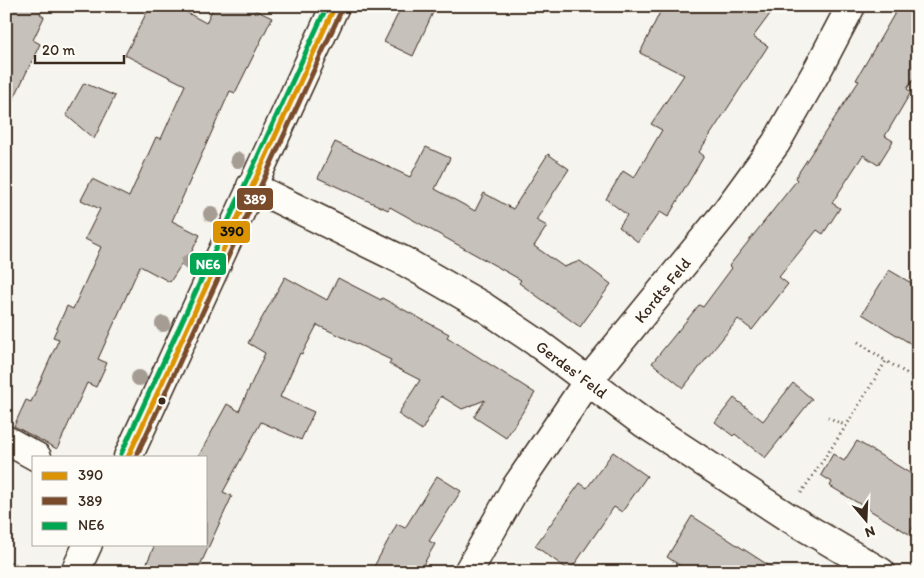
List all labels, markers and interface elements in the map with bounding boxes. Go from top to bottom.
scale bar [35,32,124,64]
text: 20 m [42,41,76,59]
line badge: 389 [236,187,274,211]
text: 389 [244,191,266,208]
line badge: 390 [212,220,251,244]
text: 390 [220,223,244,240]
line badge: NE6 [189,252,227,276]
street label: Kordts Feld [630,254,695,327]
text: NE6 [196,256,221,273]
street label: Gerdes' Feld [532,337,611,403]
unlabelled marker [157,396,167,406]
legend [32,456,208,546]
text: 390 [78,466,103,484]
text: 389 [78,492,102,510]
north arrow [842,496,892,546]
text: NE6 [78,516,104,534]
text: N [863,522,877,541]

